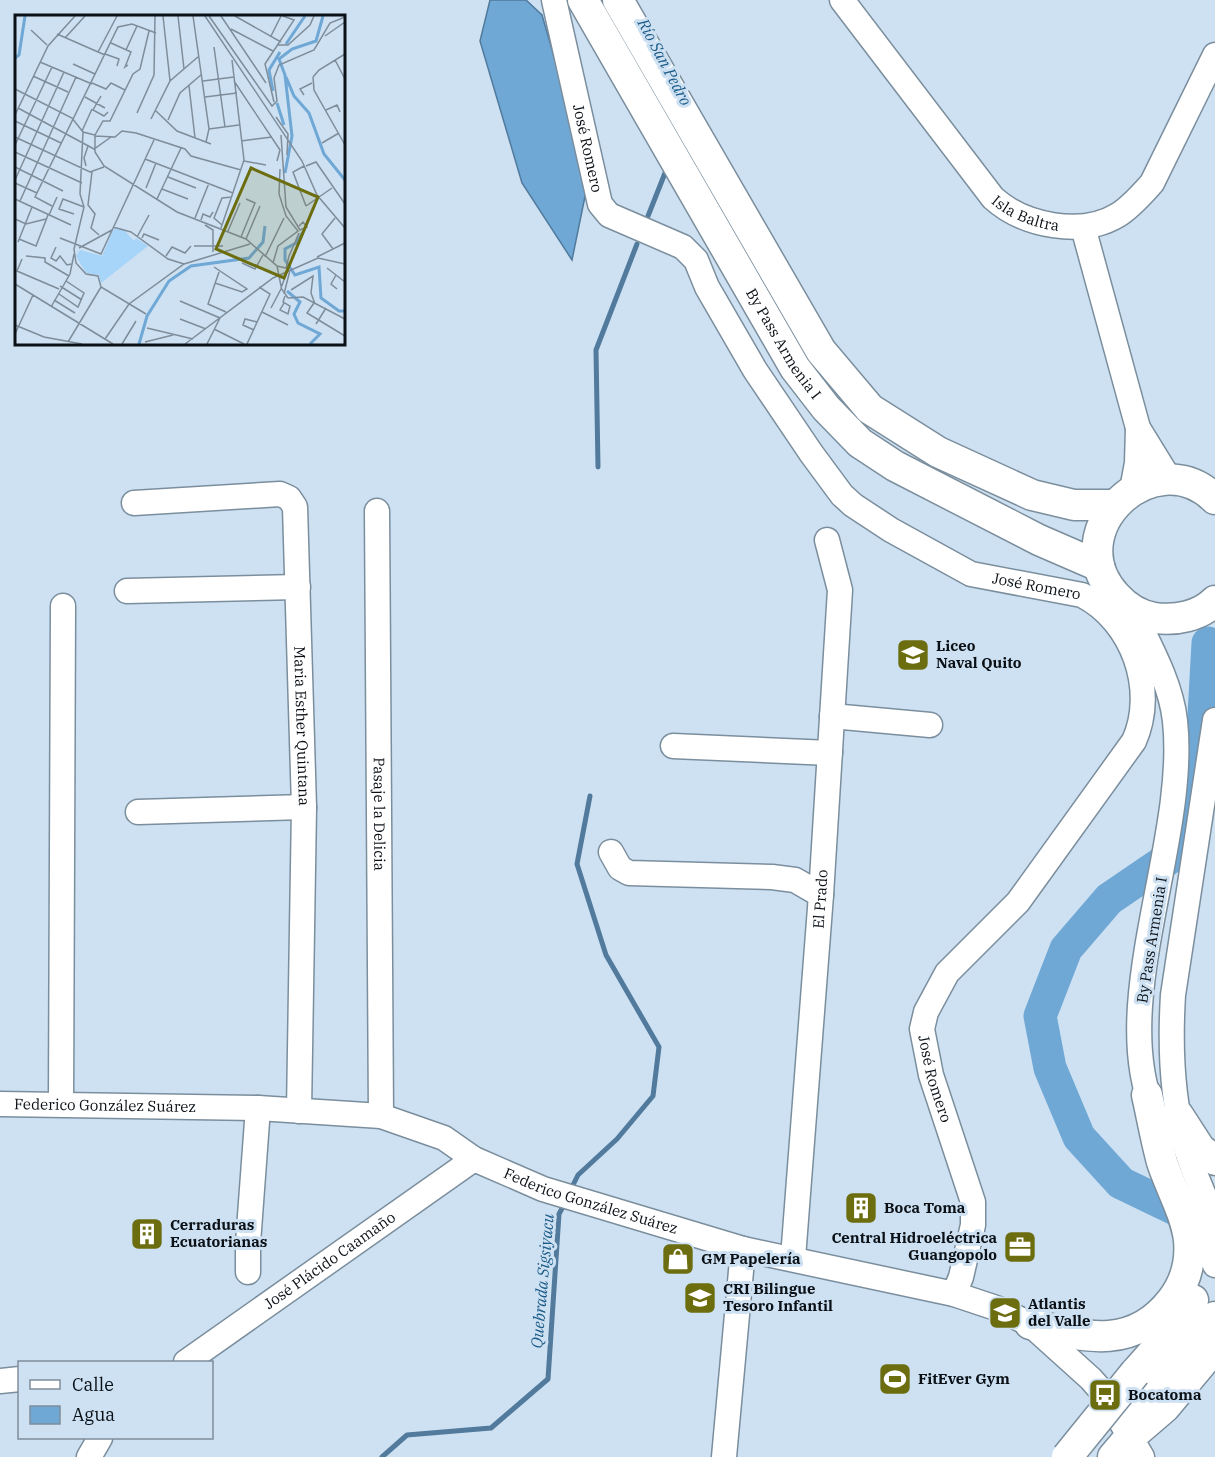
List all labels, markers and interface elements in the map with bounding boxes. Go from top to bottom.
water label: Río San Pedro [633,14,696,109]
inset map [15,15,345,345]
street label: José Romero [569,102,607,194]
street label: Isla Baltra [988,191,1060,235]
street label: By Pass Armenia I [742,285,826,403]
street label: José Romero [991,568,1082,604]
place label: Liceo Naval Quito [936,636,1022,672]
school or university icon: Liceo Naval Quito [895,637,931,673]
street label: Maria Esther Quintana [290,646,314,806]
street label: Pasaje la Delicia [370,757,389,871]
street label: El Prado [808,869,832,929]
street label: By Pass Armenia I [1132,876,1171,1004]
street label: José Romero [914,1033,956,1125]
street label: Federico González Suárez [14,1094,196,1116]
street label: Federico González Suárez [501,1163,680,1238]
building icon: Boca Toma [843,1190,879,1226]
place label: Boca Toma [884,1198,966,1217]
street label: José Plácido Caamaño [260,1207,399,1313]
water label: Quebrada Sigsiyacu [526,1213,558,1349]
place label: Cerraduras Ecuatorianas [170,1215,267,1251]
building icon: Cerraduras Ecuatorianas [129,1216,165,1252]
place label: Central Hidroeléctrica Guangopolo [831,1228,997,1264]
office icon: Central Hidroeléctrica Guangopolo [1002,1229,1038,1265]
shop icon: GM Papelería [660,1241,696,1277]
place label: GM Papelería [701,1249,801,1268]
place label: CRI Bilingue Tesoro Infantil [723,1279,833,1315]
school or university icon: CRI Bilingue Tesoro Infantil [682,1280,718,1316]
place label: Atlantis del Valle [1028,1294,1090,1330]
school or university icon: Atlantis del Valle [987,1295,1023,1331]
legend [18,1361,213,1439]
sports icon: FitEver Gym [877,1361,913,1397]
place label: FitEver Gym [918,1369,1010,1388]
text: Calle [72,1373,114,1396]
bus stop icon: Bocatoma [1087,1377,1123,1413]
place label: Bocatoma [1128,1385,1202,1404]
text: Agua [72,1403,115,1426]

